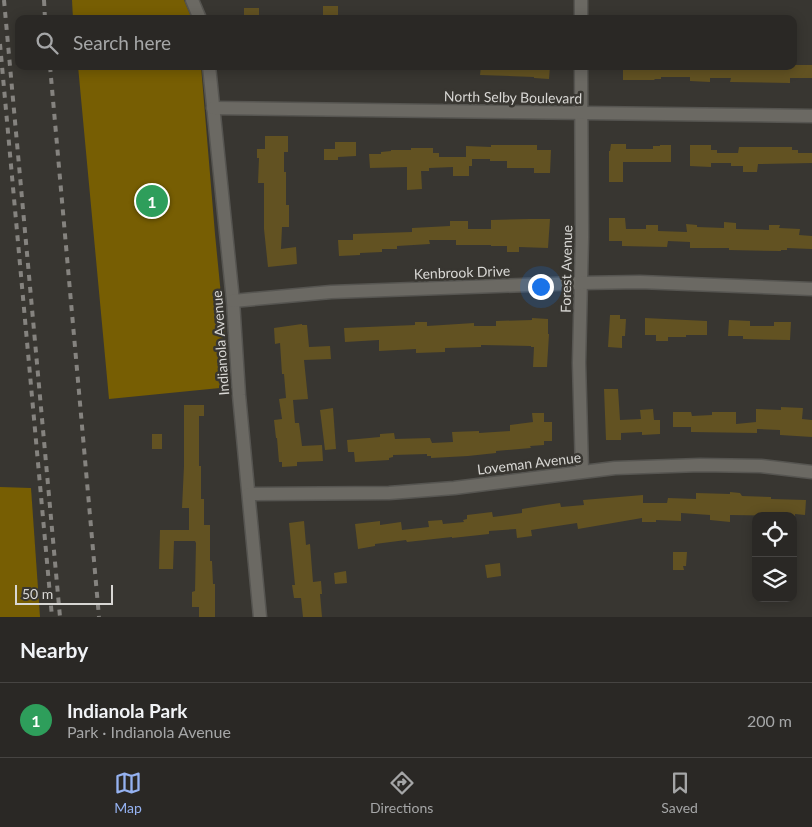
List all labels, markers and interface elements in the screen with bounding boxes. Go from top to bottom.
search box [15,15,797,70]
icon: search [33,29,61,57]
text: Search here [73,31,171,54]
street label: North Selby Boulevard [444,87,582,107]
pin: 1 [136,182,168,220]
street label: Forest Avenue [557,225,575,313]
street label: Kenbrook Drive [413,262,511,282]
your location [528,274,554,300]
street label: Indianola Avenue [208,290,232,396]
street label: Loveman Avenue [476,448,582,478]
map controls [752,512,797,602]
button: locate [752,512,797,557]
button: layers [752,557,797,602]
scale bar [15,582,112,605]
text: 50 m [22,585,53,602]
text: Nearby [20,637,88,662]
text: Indianola Park [67,699,187,722]
text: 1 [31,711,41,730]
text: 200 m [747,711,792,730]
text: Park · Indianola Avenue [67,722,231,741]
tab: Map [114,769,142,816]
tab: Directions [370,769,433,816]
tab: Saved [661,769,698,816]

